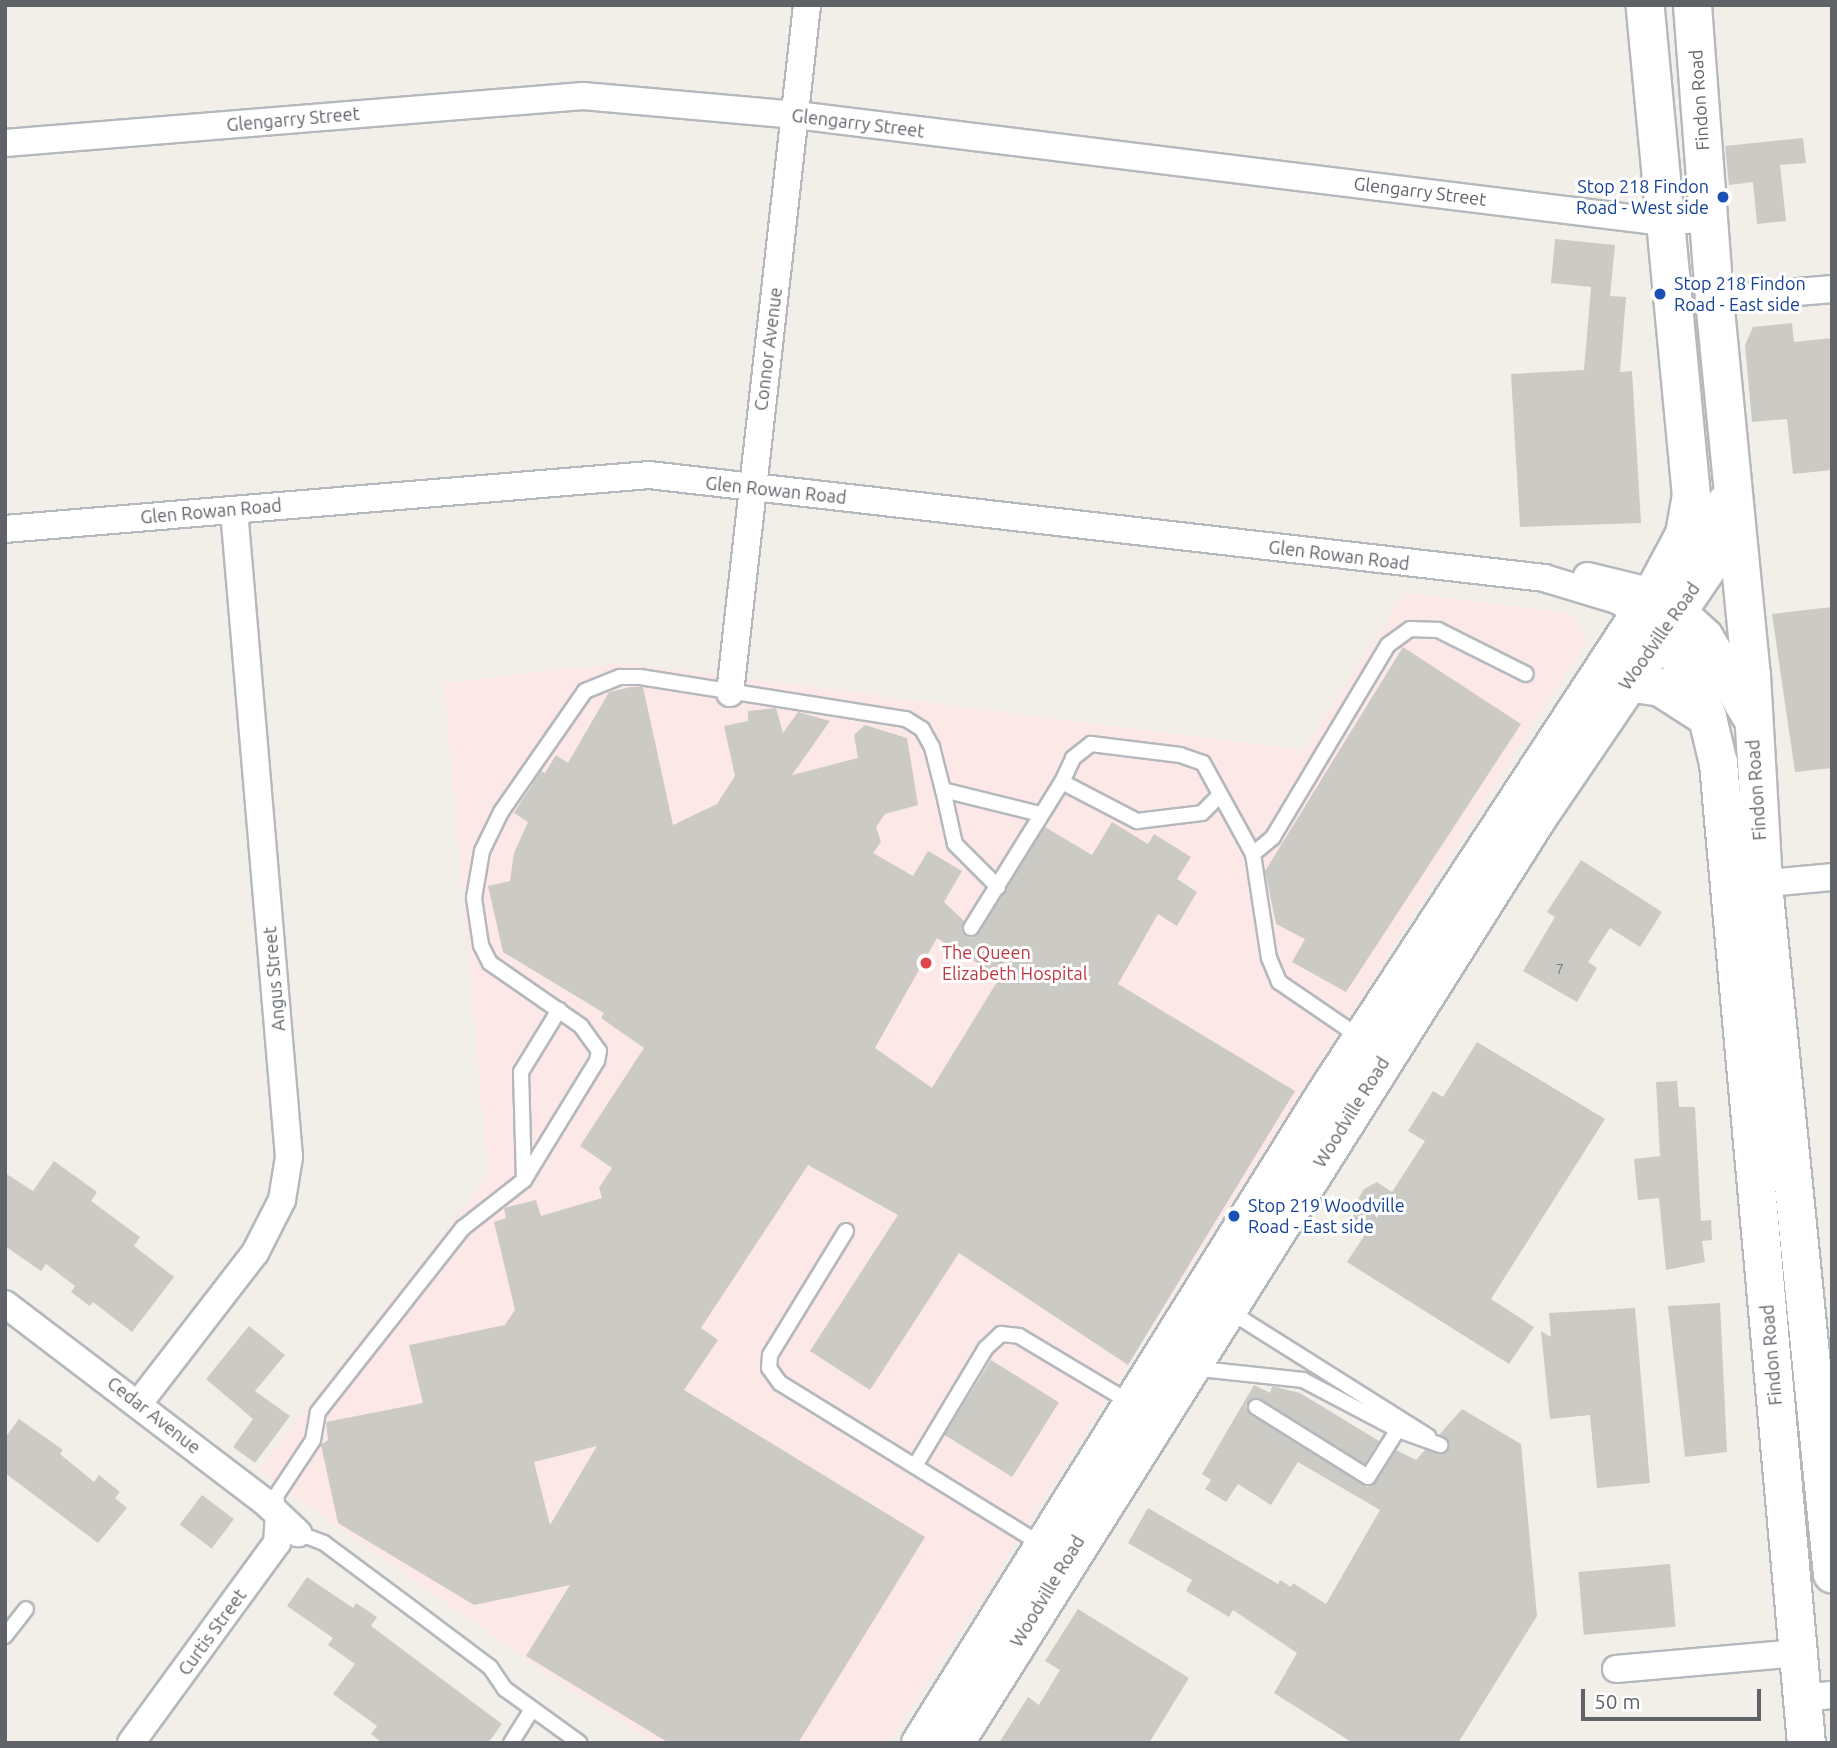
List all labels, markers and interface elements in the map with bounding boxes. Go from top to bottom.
street label: Findon Road [1685,49,1713,151]
street label: Glengarry Street [226,102,360,136]
street label: Glengarry Street [790,104,926,142]
street label: Glengarry Street [1352,172,1488,210]
place label: Stop 218 Findon Road - West side [1576,176,1709,218]
marker: Stop 218 Findon Road - West side [1715,189,1731,205]
place label: Stop 218 Findon Road - East side [1674,273,1806,316]
street label: Connor Avenue [750,286,786,412]
marker: Stop 218 Findon Road - East side [1652,286,1668,302]
street label: Glen Rowan Road [704,472,848,508]
street label: Glen Rowan Road [139,494,283,528]
street label: Glen Rowan Road [1267,536,1411,574]
street label: Woodville Road [1614,578,1704,694]
street label: Findon Road [1742,739,1770,841]
street label: Angus Street [259,926,289,1032]
place label: The Queen Elizabeth Hospital [942,942,1087,984]
marker: The Queen Elizabeth Hospital [916,953,936,973]
house number: 7 [1556,961,1564,977]
street label: Woodville Road [1308,1053,1394,1171]
place label: Stop 219 Woodville Road - East side [1248,1195,1405,1238]
marker: Stop 219 Woodville Road - East side [1226,1208,1242,1224]
street label: Findon Road [1756,1304,1786,1406]
street label: Cedar Avenue [103,1372,205,1458]
street label: Woodville Road [1005,1531,1089,1651]
street label: Curtis Street [173,1585,251,1679]
scale bar [1585,1674,1765,1718]
text: 50 m [1594,1689,1641,1713]

